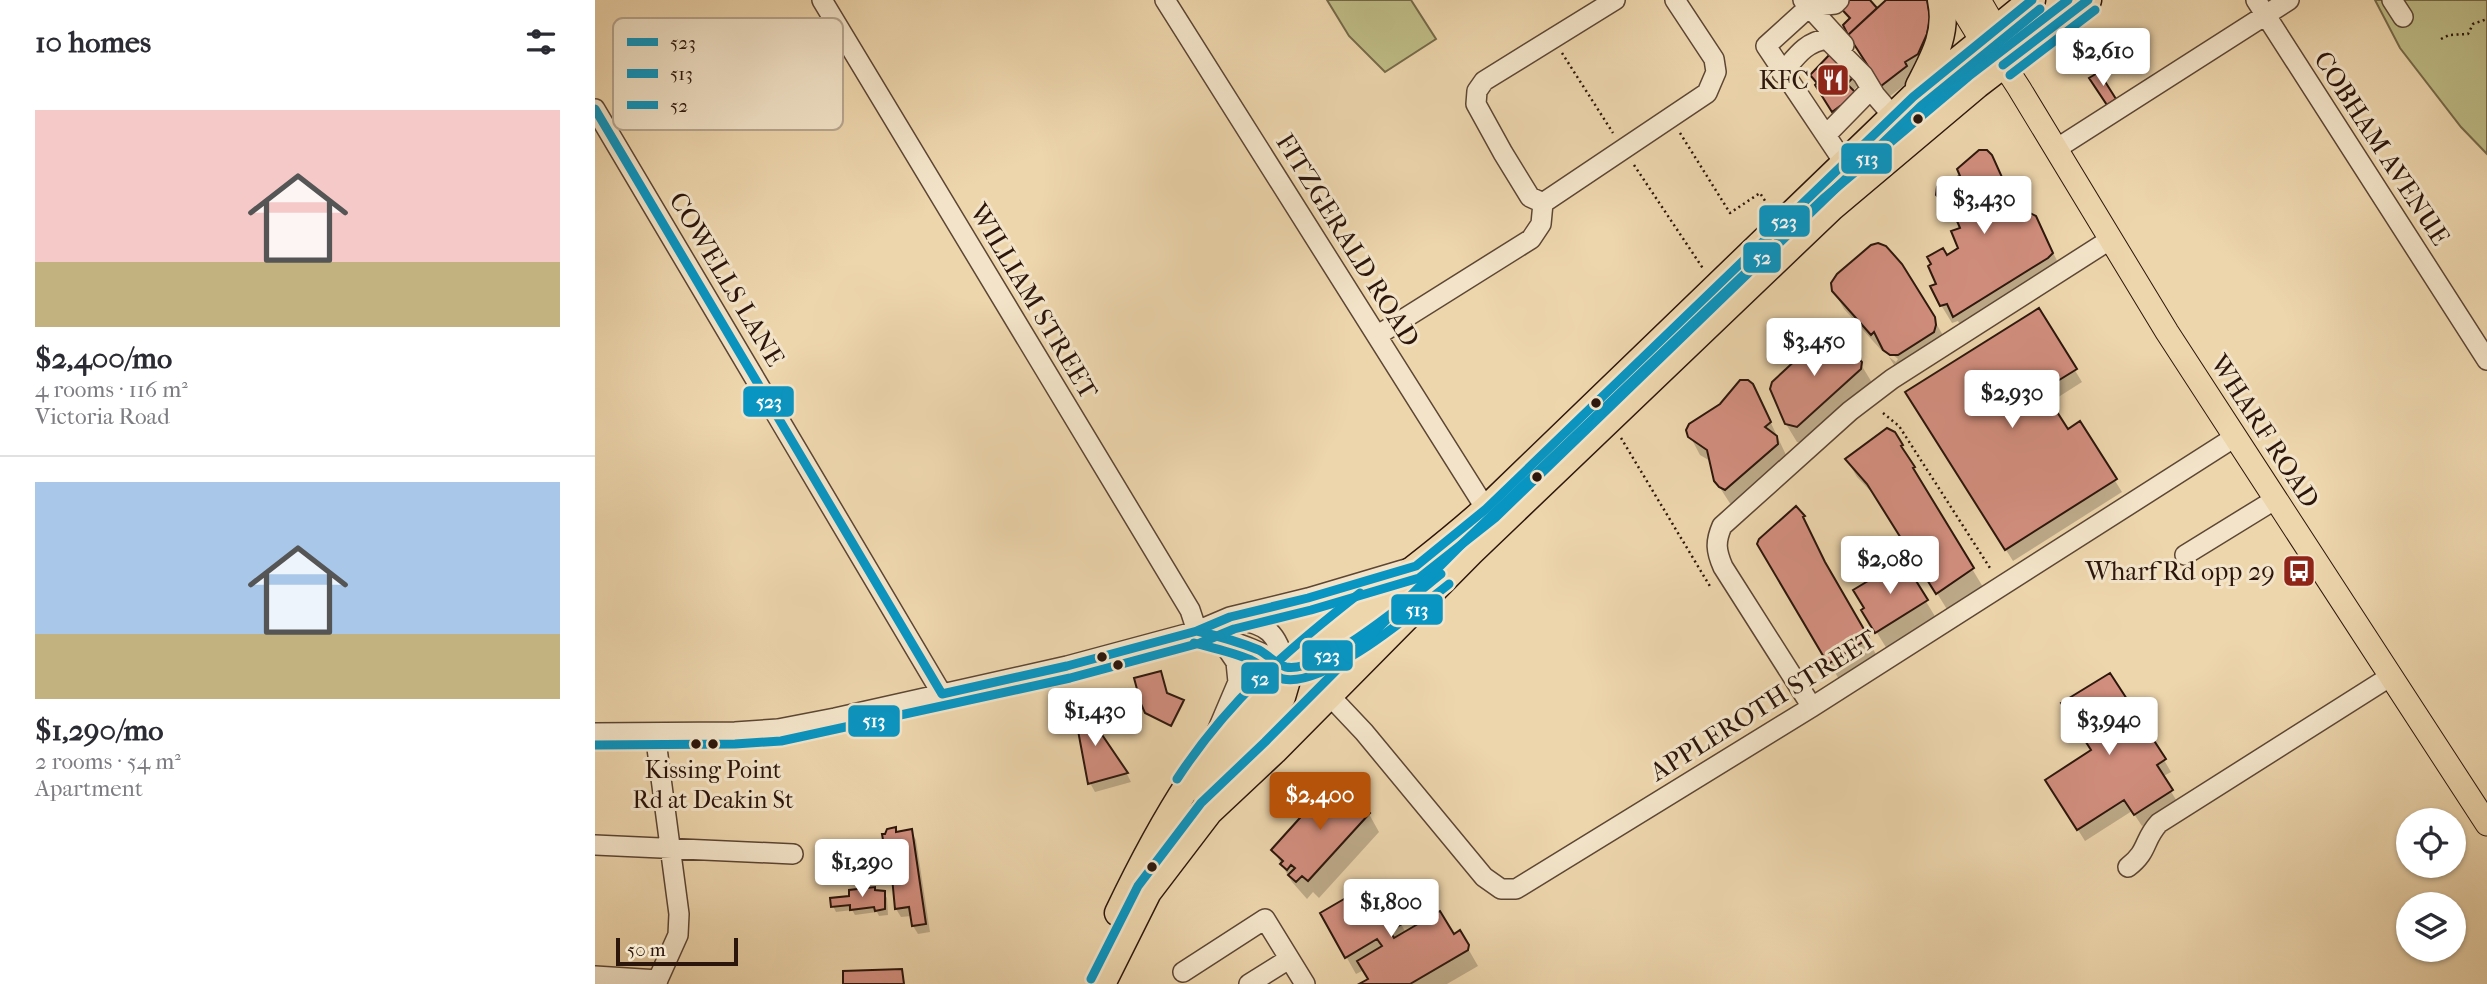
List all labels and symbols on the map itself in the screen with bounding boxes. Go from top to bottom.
legend [613,18,843,130]
pin: $2,610 [2046,28,2160,88]
text: 523 [670,32,696,54]
street label: COBHAM AVENUE [2307,45,2456,251]
restaurant icon: KFC [1814,61,1852,99]
text: 513 [670,63,693,85]
place label: KFC [1759,65,1809,96]
text: 52 [670,95,688,117]
unlabelled marker [1911,112,1925,126]
street label: FITZGERALD ROAD [1269,128,1426,353]
line badge: 513 [1840,142,1893,175]
text: 513 [1856,148,1878,170]
pin: $3,430 [1927,176,2041,236]
street label: COWELLS LANE [662,187,791,372]
street label: WILLIAM STREET [963,197,1104,405]
line badge: 523 [1758,204,1811,238]
text: 523 [1771,211,1797,233]
line badge: 52 [1742,241,1782,274]
text: 52 [1753,247,1771,269]
pin: $3,450 [1757,318,1871,378]
street label: WHARF ROAD [2203,348,2326,514]
pin: $2,930 [1955,370,2069,430]
line badge: 523 [742,385,795,418]
text: 523 [756,391,782,413]
unlabelled marker [1589,396,1603,410]
unlabelled marker [1530,470,1544,484]
pin: $2,080 [1833,536,1947,596]
bus stop icon: Wharf Rd opp 29 [2280,552,2318,590]
place label: Wharf Rd opp 29 [2084,556,2275,587]
line badge: 513 [1390,593,1444,626]
text: 513 [1406,599,1428,621]
street label: APPLEROTH STREET [1644,623,1883,788]
line badge: 523 [1301,639,1354,672]
text: 523 [1314,645,1340,667]
unlabelled marker [1095,650,1109,664]
unlabelled marker [1111,658,1125,672]
line badge: 52 [1240,661,1280,695]
text: 52 [1251,668,1269,690]
pin: $1,430 [1038,688,1152,748]
pin: $3,940 [2052,698,2166,757]
line badge: 513 [847,704,901,738]
text: 513 [863,710,885,732]
unlabelled marker [689,737,703,751]
marker: Kissing Point Rd at Deakin St [706,737,720,751]
place label: Kissing Point Rd at Deakin St [632,756,794,814]
pin: $2,400 [1263,772,1377,832]
pin: $1,290 [805,839,919,899]
unlabelled marker [1145,860,1159,874]
pin: $1,800 [1334,880,1448,939]
scale bar [616,935,739,967]

